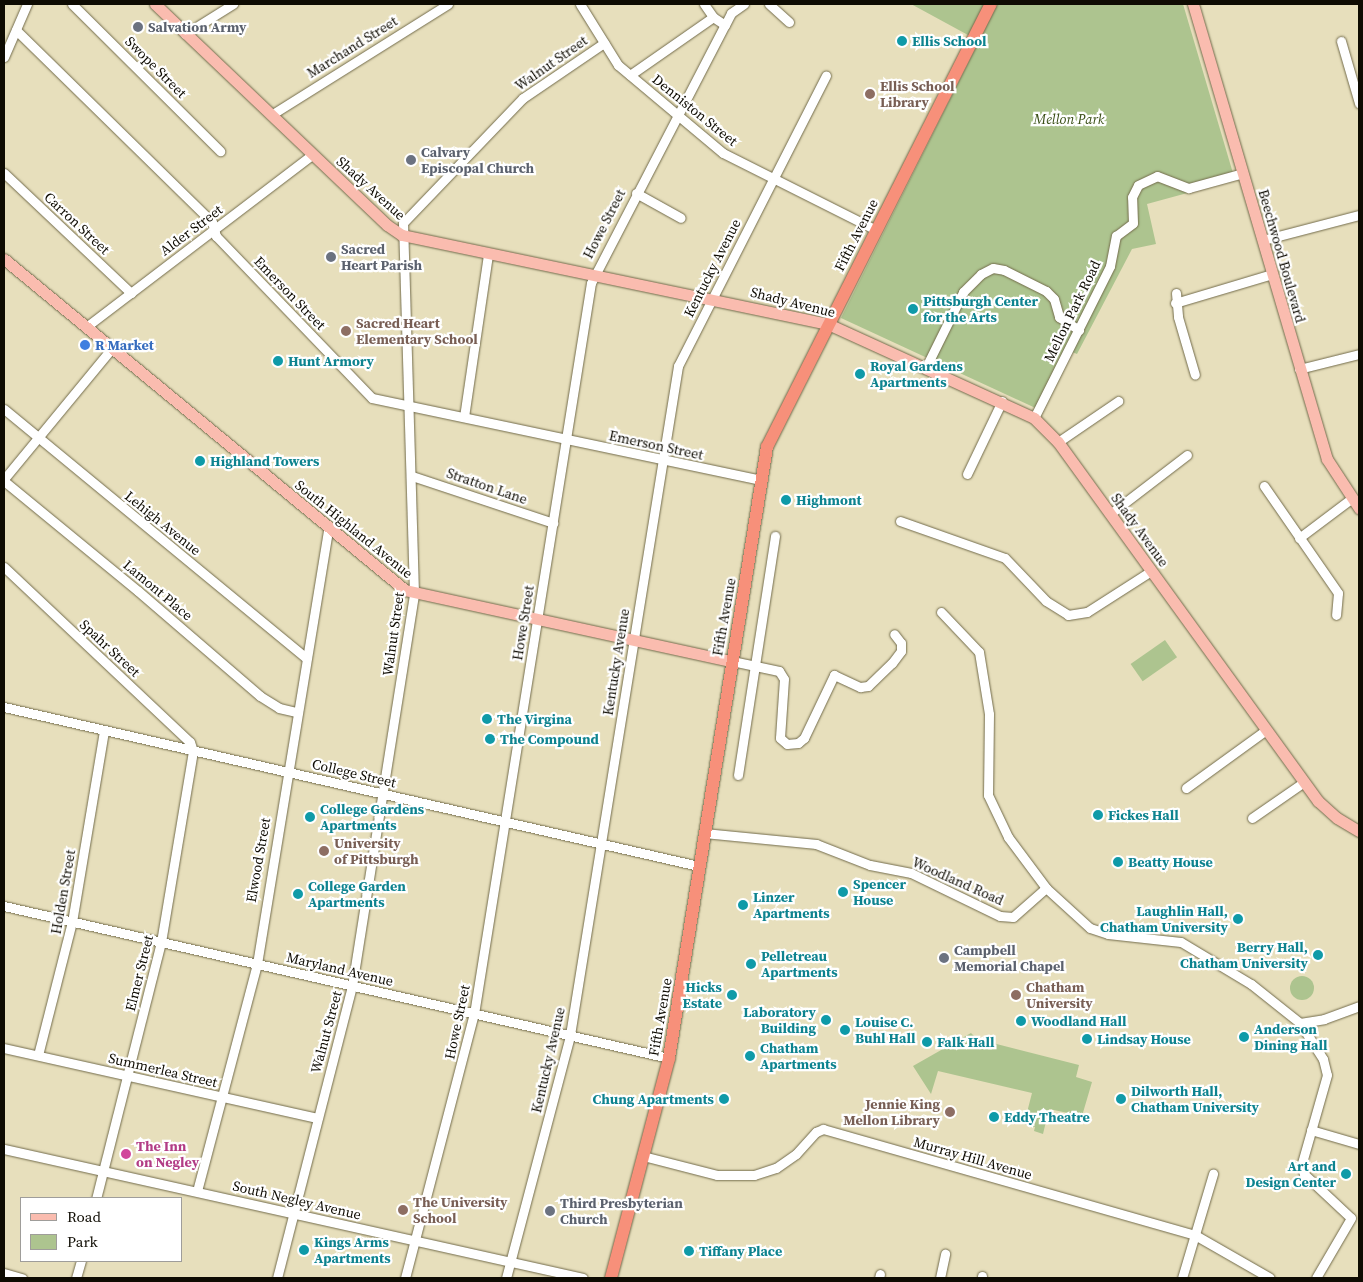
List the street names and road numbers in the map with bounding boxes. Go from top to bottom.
street label: Marchand Street [304,13,400,81]
street label: Walnut Street [512,32,590,94]
street label: Swope Street [122,33,190,101]
street label: Denniston Street [649,71,741,149]
street label: Shady Avenue [333,153,409,223]
street label: Howe Street [579,187,629,261]
street label: Beechwood Boulevard [1255,187,1309,325]
street label: Carron Street [41,188,113,258]
street label: Fifth Avenue [831,196,881,274]
street label: Alder Street [156,201,226,259]
street label: Kentucky Avenue [680,216,744,320]
street label: Emerson Street [251,253,329,333]
street label: Mellon Park Road [1040,258,1104,364]
street label: Shady Avenue [749,283,837,321]
street label: Emerson Street [607,427,705,463]
street label: Stratton Lane [444,464,530,508]
street label: South Highland Avenue [292,476,416,582]
street label: Lehigh Avenue [122,487,204,559]
street label: Shady Avenue [1108,490,1172,570]
street label: Lamont Place [120,556,196,624]
street label: Fifth Avenue [709,577,739,657]
street label: Howe Street [509,584,537,662]
street label: Walnut Street [379,591,407,677]
street label: Kentucky Avenue [599,607,633,717]
street label: Spahr Street [76,616,144,680]
street label: College Street [310,755,398,791]
street label: Elwood Street [242,816,274,904]
street label: Holden Street [47,848,79,936]
street label: Woodland Road [910,853,1006,909]
street label: Elmer Street [121,933,157,1013]
street label: Maryland Avenue [285,949,395,989]
street label: Fifth Avenue [645,977,675,1057]
street label: Howe Street [441,983,473,1061]
street label: Walnut Street [307,989,345,1075]
street label: Kentucky Avenue [528,1006,568,1114]
street label: Summerlea Street [107,1049,219,1091]
street label: Murray Hill Avenue [912,1133,1034,1183]
street label: South Negley Avenue [231,1177,363,1223]

